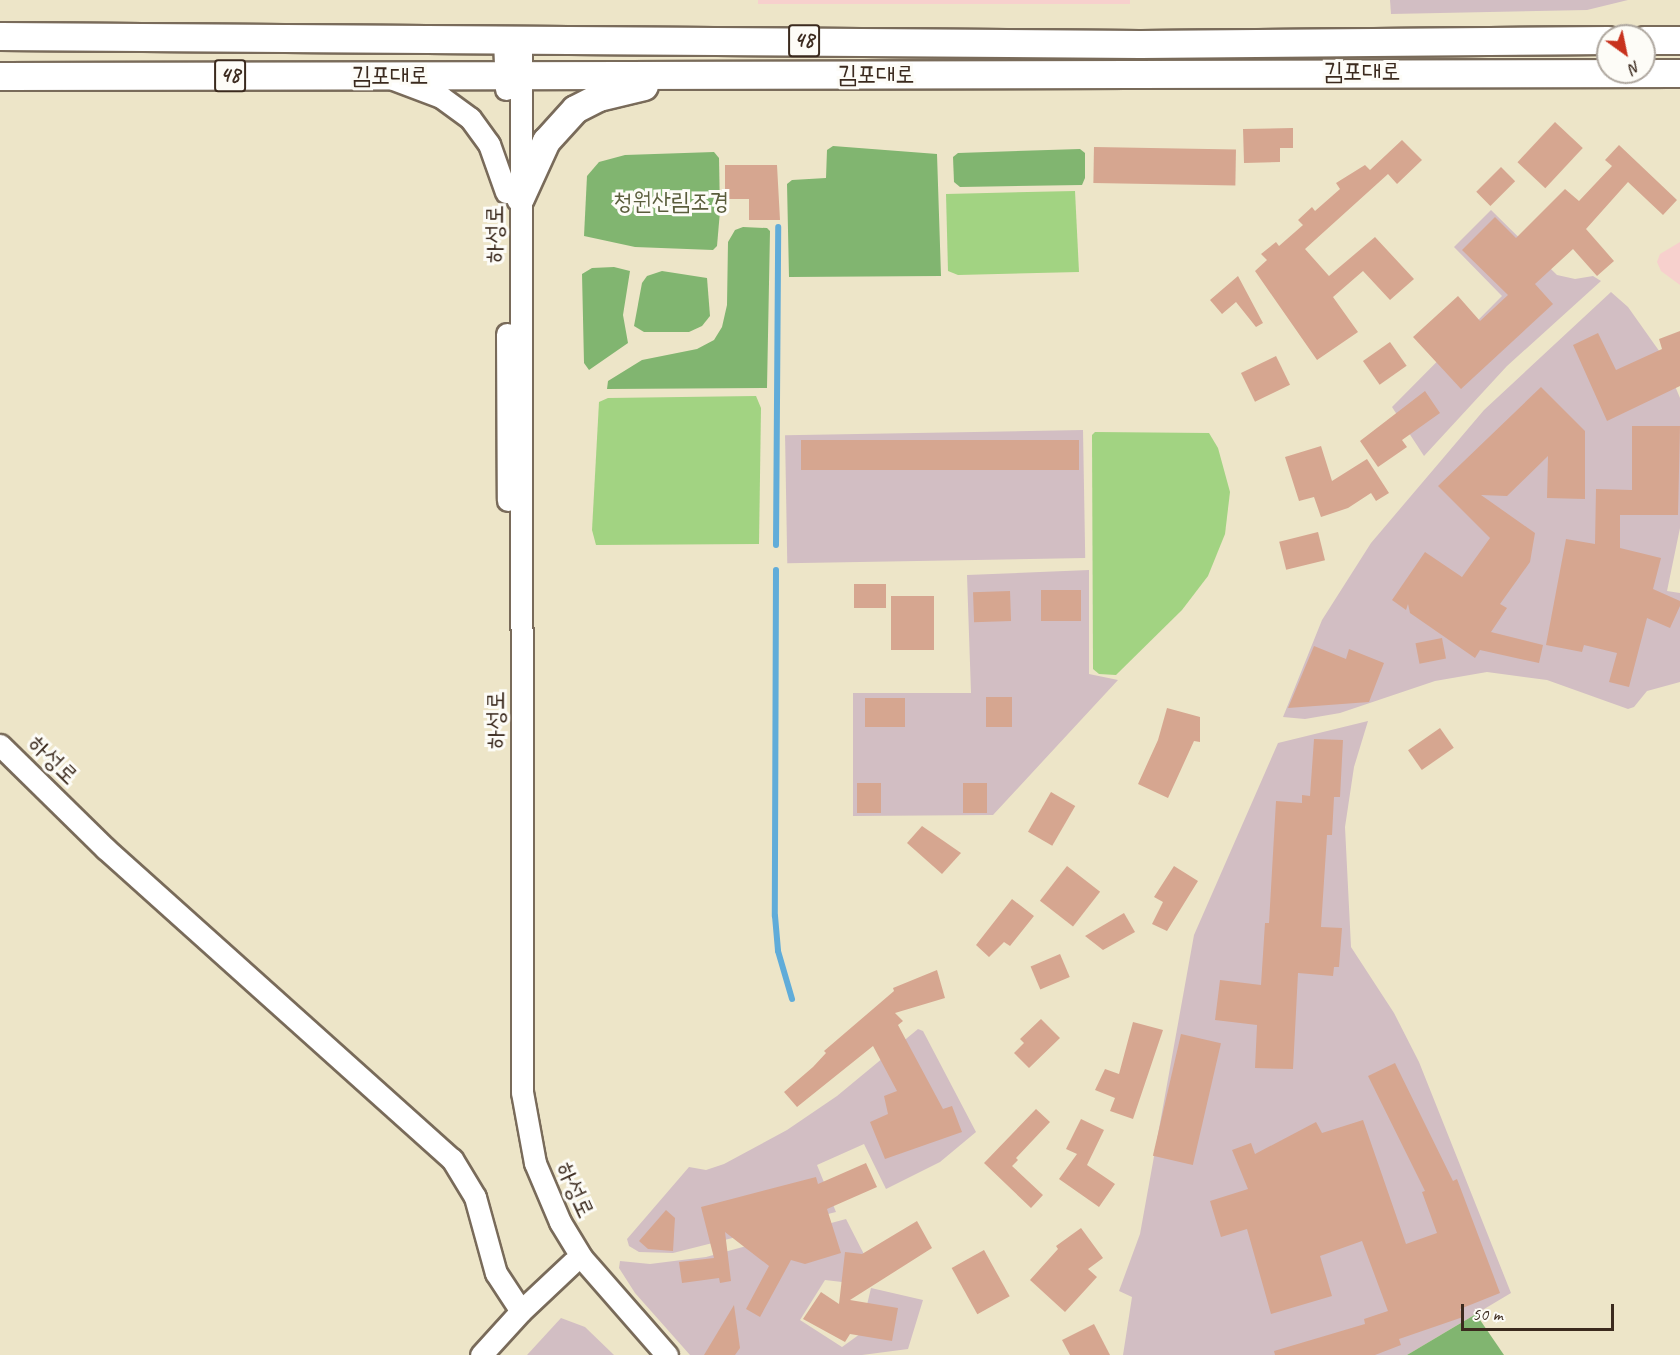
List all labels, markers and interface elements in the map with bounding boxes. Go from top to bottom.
road number: 48 [788,22,820,60]
north arrow [1596,24,1656,84]
text: N [1625,56,1644,79]
road number: 48 [214,57,246,95]
street label: 김포대로 [1323,58,1401,86]
street label: 김포대로 [837,61,915,89]
street label: 김포대로 [351,62,429,90]
park label: 청원산림조경 [613,188,729,216]
street label: 하성로 [481,205,509,263]
street label: 하성로 [482,691,510,749]
street label: 하성로 [22,730,84,790]
street label: 하성로 [550,1158,600,1222]
scale bar [1464,1292,1617,1330]
text: 50 m [1472,1303,1503,1325]

